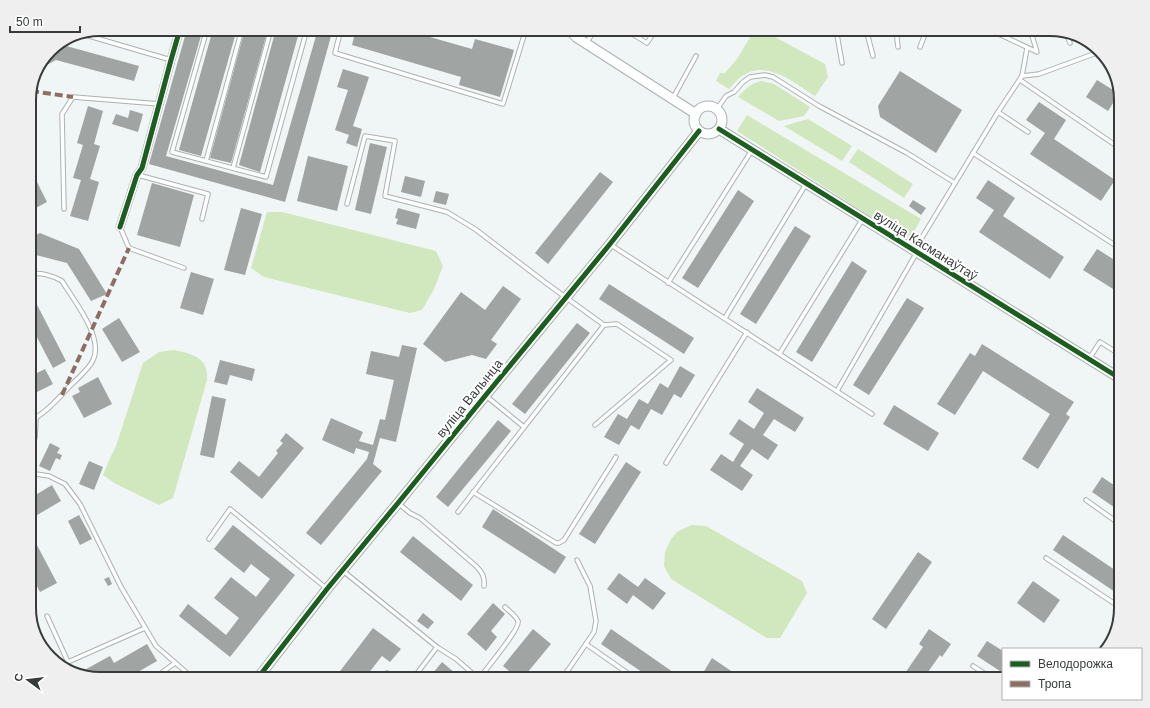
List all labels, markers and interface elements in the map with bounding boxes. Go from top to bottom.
scale bar [10,8,80,34]
text: 50 m [16,15,43,29]
street label: вуліца Касманаўтаў [871,207,981,284]
street label: вуліца Валынца [433,356,506,440]
legend [1002,648,1142,700]
text: Велодорожка [1038,657,1113,671]
north arrow [8,660,48,700]
text: С [12,672,25,683]
text: Тропа [1038,677,1072,691]

